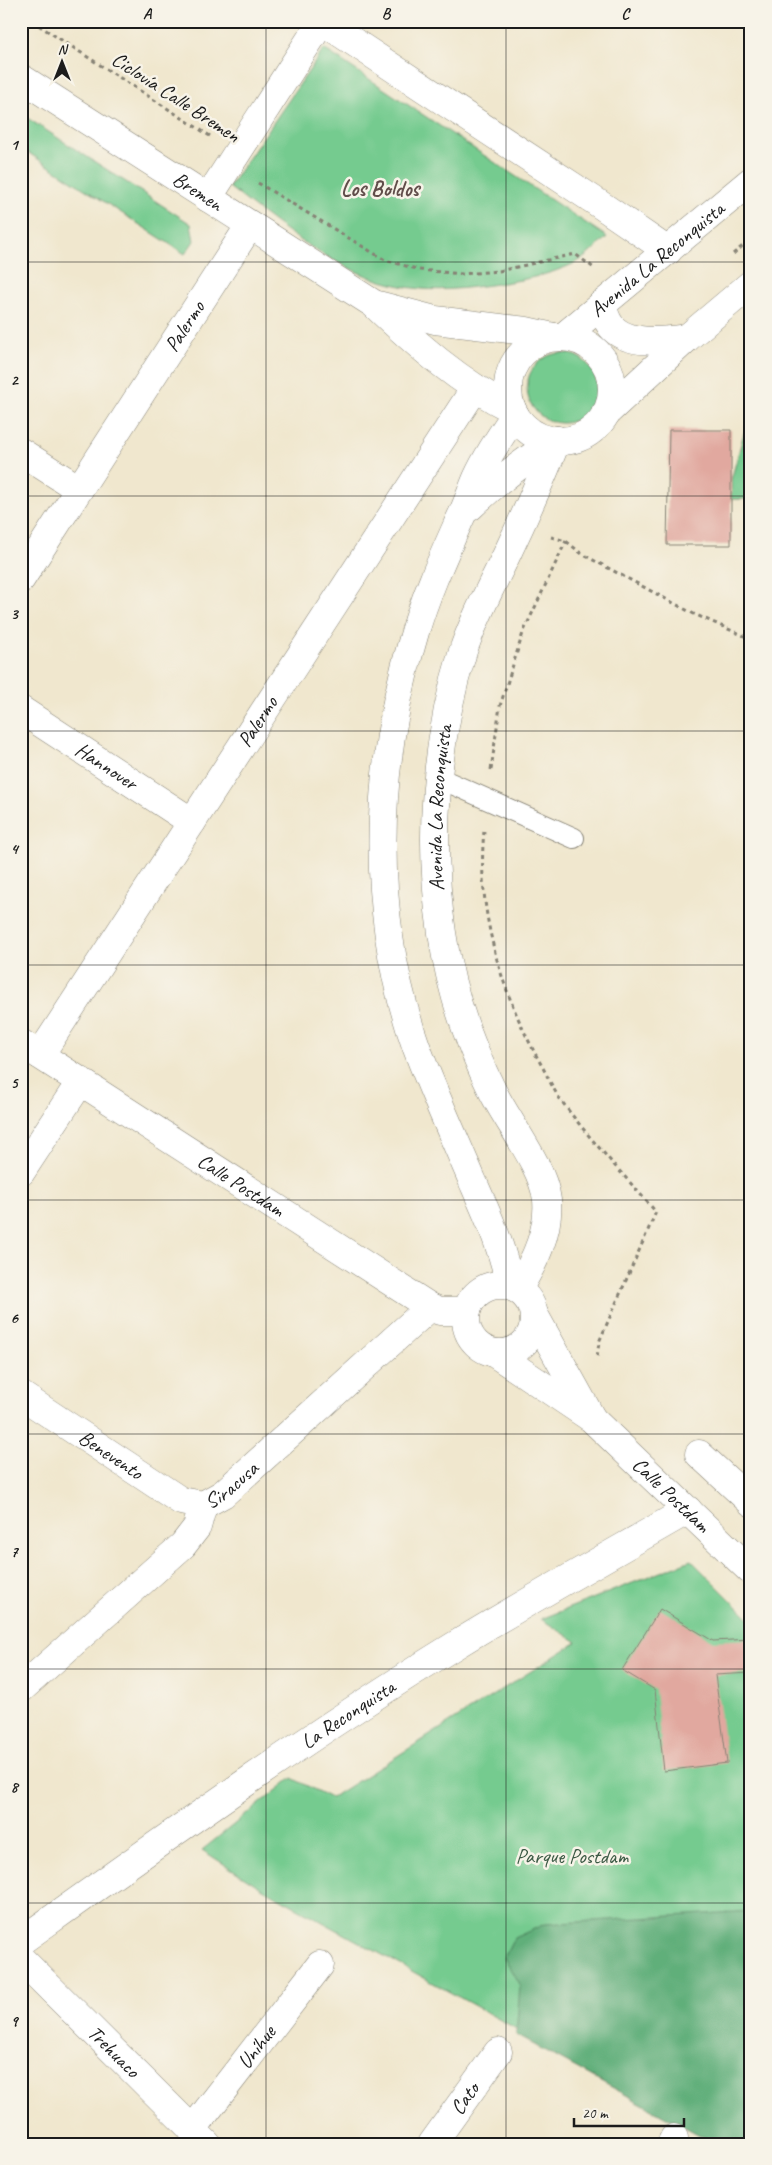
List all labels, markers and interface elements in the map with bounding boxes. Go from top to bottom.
text: A [143,4,153,24]
text: B [382,4,392,24]
text: C [621,4,631,24]
north arrow [38,38,88,88]
text: N [58,41,69,58]
street label: Ciclovía Calle Bremen [107,46,246,148]
text: 1 [10,135,19,155]
street label: Bremen [168,166,229,218]
district label: Los Boldos [341,175,421,203]
street label: Avenida La Reconquista [584,194,731,322]
street label: Palermo [159,295,211,357]
text: 2 [10,370,19,390]
text: 3 [10,604,19,624]
street label: Palermo [231,690,284,752]
street label: Avenida La Reconquista [422,720,458,892]
street label: Hannover [70,736,144,797]
text: 4 [10,839,19,859]
text: 5 [11,1073,20,1093]
street label: Calle Postdam [193,1147,291,1223]
text: 6 [10,1308,19,1328]
street label: Benevento [74,1424,149,1486]
street label: Calle Postdam [627,1451,717,1539]
street label: Siracusa [200,1454,265,1515]
text: 7 [10,1542,19,1562]
street label: La Reconquista [296,1672,402,1754]
text: 8 [10,1777,19,1797]
park label: Parque Postdam [516,1843,629,1869]
text: 9 [10,2011,19,2031]
street label: Uníhue [231,2019,282,2074]
street label: Trehuaco [82,2020,147,2084]
street label: Cato [444,2075,486,2120]
scale bar [574,2095,684,2127]
text: 20 m [582,2104,609,2123]

